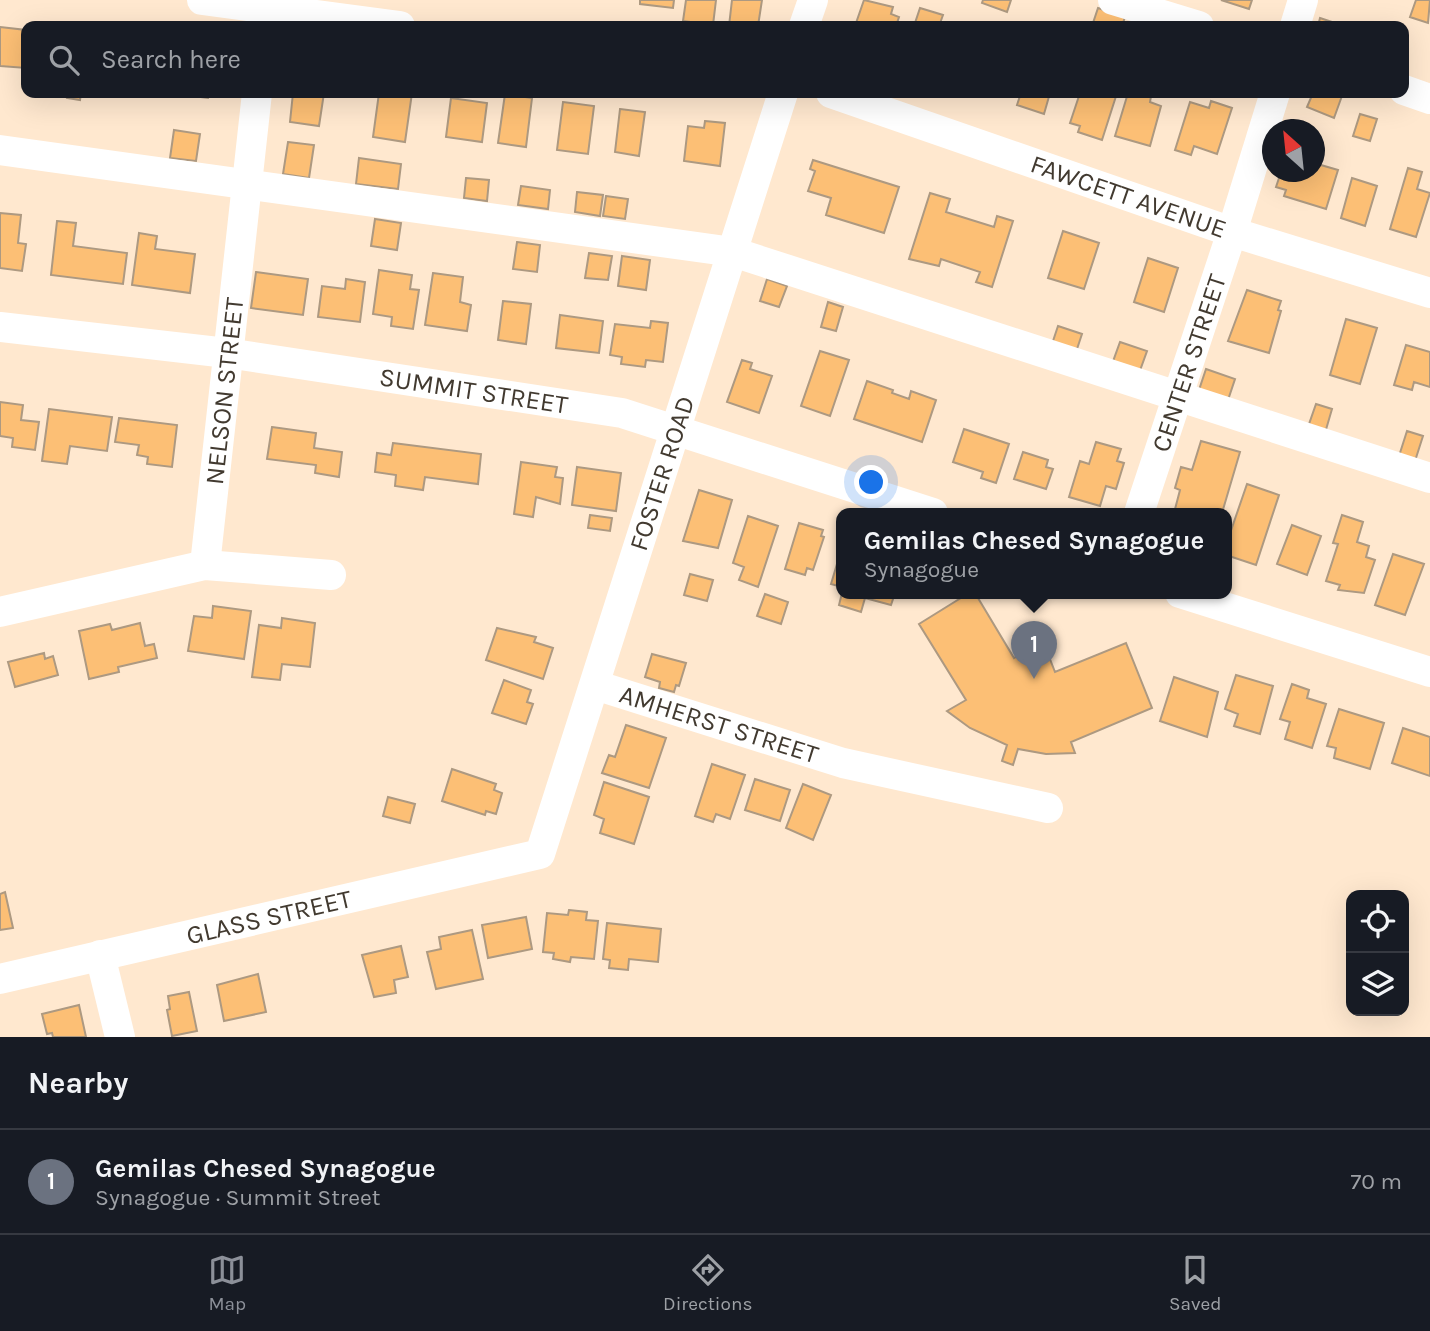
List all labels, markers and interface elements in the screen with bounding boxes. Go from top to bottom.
search box [21,21,1409,98]
icon: search [45,41,83,79]
text: Search here [101,44,241,75]
north arrow [1262,119,1325,182]
street label: FAWCETT AVENUE [1027,148,1231,244]
street label: CENTER STREET [1145,270,1232,456]
street label: NELSON STREET [198,296,250,486]
street label: SUMMIT STREET [377,361,570,420]
street label: FOSTER ROAD [622,392,701,555]
your location [854,465,888,499]
popup [836,508,1232,599]
text: Gemilas Chesed Synagogue [864,525,1204,556]
text: Synagogue [864,556,979,583]
pin: 1 [1011,621,1057,679]
street label: AMHERST STREET [616,678,822,770]
street label: GLASS STREET [183,883,354,951]
map controls [1346,890,1409,1016]
button: locate [1346,890,1409,953]
button: layers [1346,953,1409,1016]
text: Nearby [28,1065,128,1101]
text: Gemilas Chesed Synagogue [95,1153,436,1184]
text: 1 [47,1168,55,1195]
text: 70 m [1351,1168,1402,1195]
text: Synagogue · Summit Street [95,1184,380,1211]
tab: Map [208,1251,246,1315]
tab: Directions [663,1251,752,1315]
tab: Saved [1169,1251,1222,1315]

